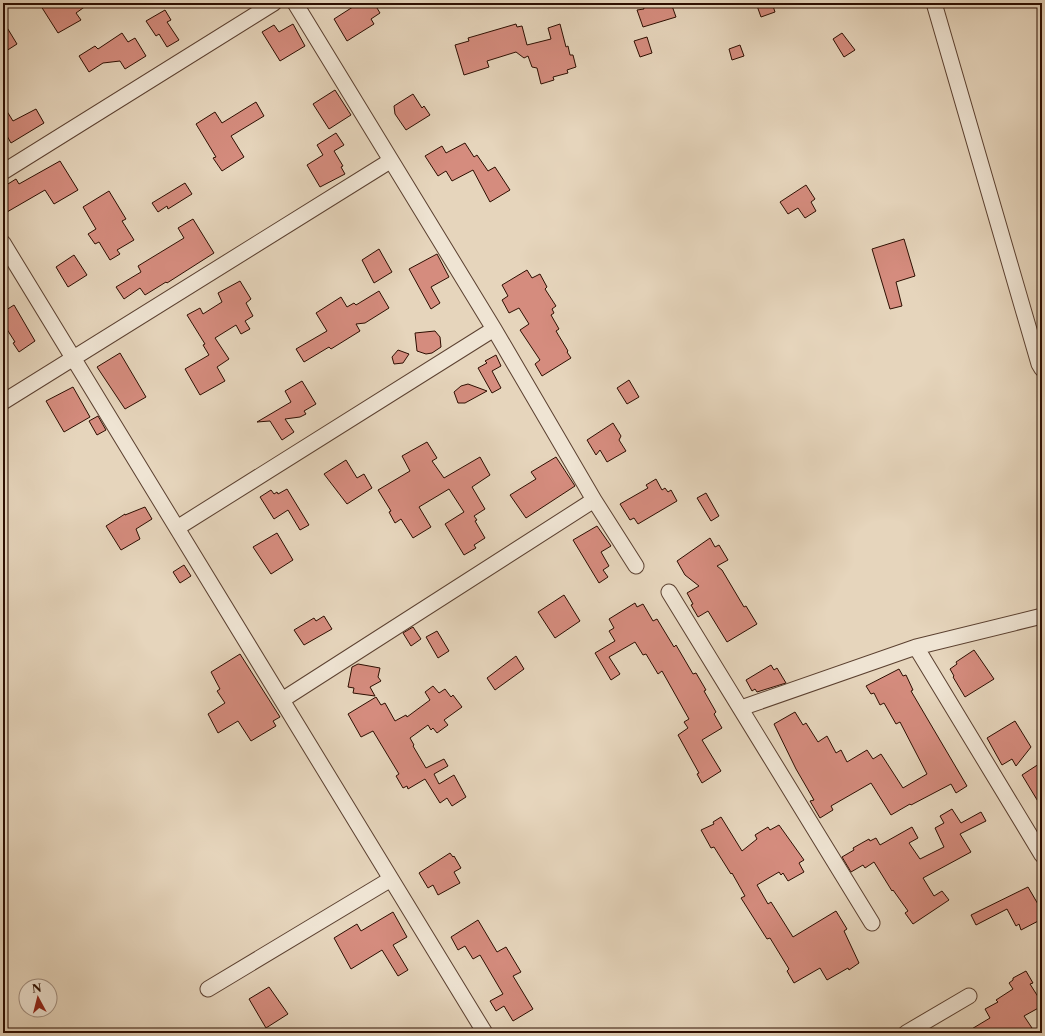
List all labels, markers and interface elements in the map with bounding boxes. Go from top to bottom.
north arrow [18,978,58,1018]
text: N [31,980,43,996]

